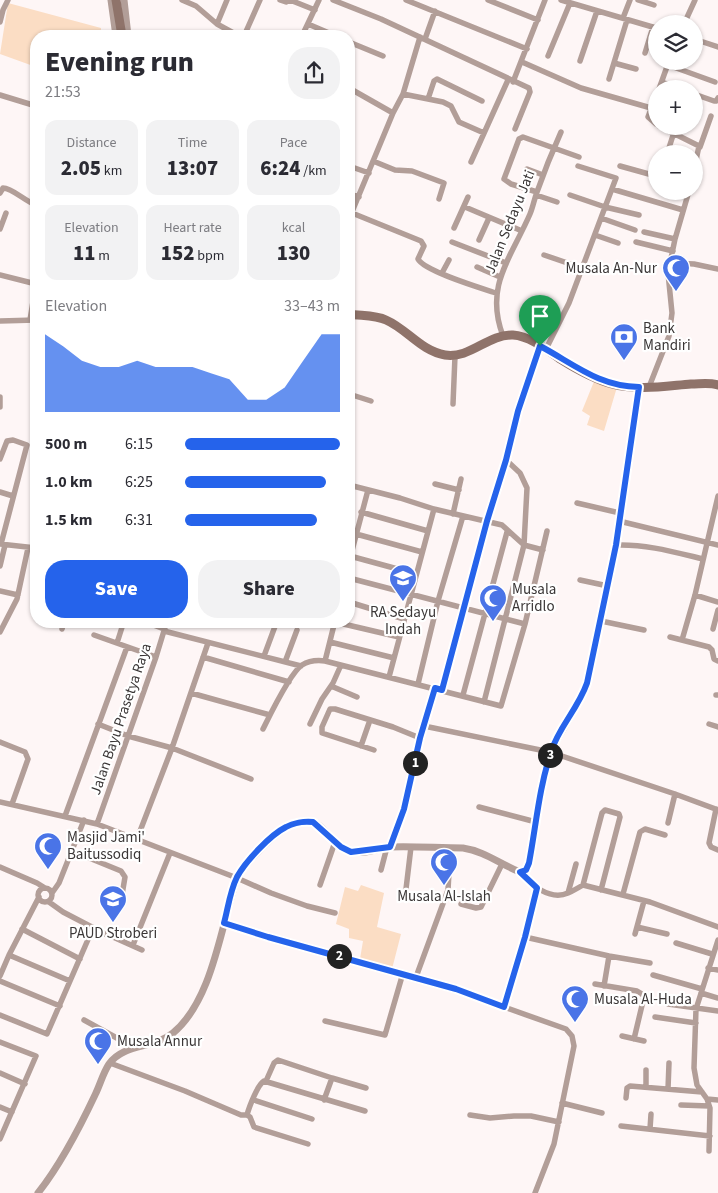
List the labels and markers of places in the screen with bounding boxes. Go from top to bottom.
mosque icon: Musala An-Nur [661,253,691,292]
place label: Musala An-Nur [566,258,658,279]
pin [519,295,561,346]
place label: Bank Mandiri [643,318,691,356]
bank icon: Bank Mandiri [609,322,639,361]
school or university icon: RA Sedayu Indah [388,563,418,602]
place label: Musala Arridlo [512,579,556,617]
mosque icon: Musala Arridlo [478,583,508,622]
place label: RA Sedayu Indah [370,602,436,640]
pin: 3 [538,742,562,768]
pin: 1 [402,750,428,776]
place label: Masjid Jami' Baitussodiq [67,827,145,865]
mosque icon: Masjid Jami' Baitussodiq [33,831,63,870]
mosque icon: Musala Al-Islah [429,847,459,886]
school or university icon: PAUD Stroberi [98,884,128,923]
place label: Musala Al-Islah [397,886,491,907]
place label: PAUD Stroberi [69,923,157,944]
pin: 2 [326,944,352,968]
mosque icon: Musala Al-Huda [560,984,590,1023]
place label: Musala Al-Huda [594,989,692,1010]
mosque icon: Musala Annur [83,1026,113,1065]
place label: Musala Annur [117,1031,203,1052]

